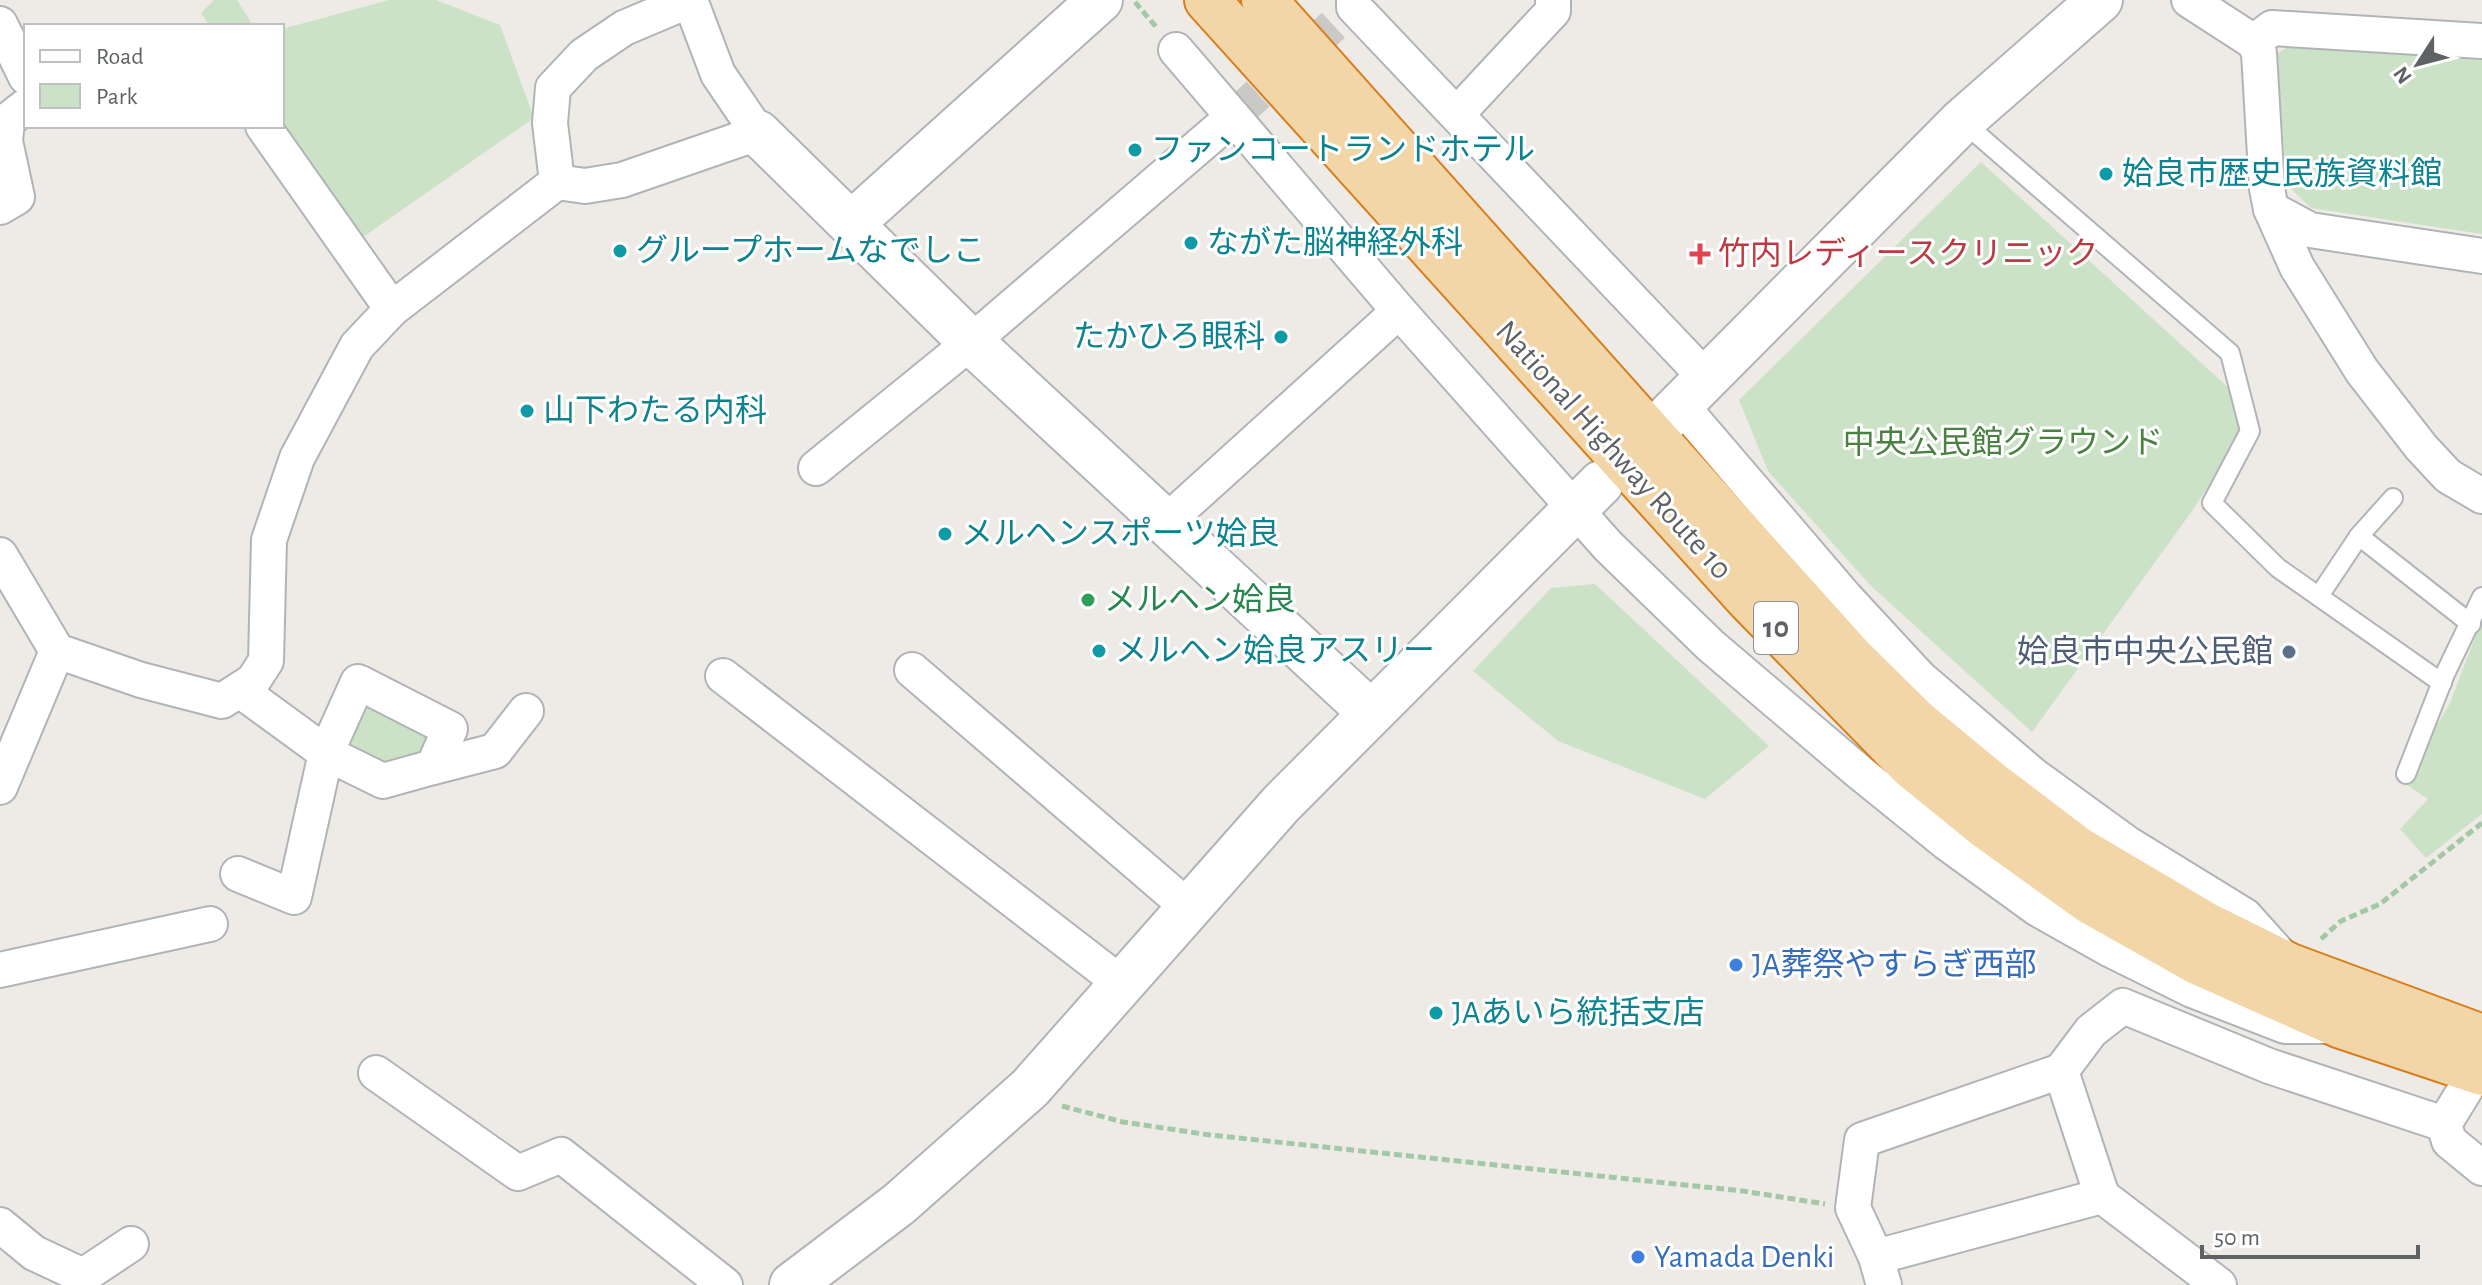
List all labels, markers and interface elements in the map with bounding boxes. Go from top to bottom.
legend [24,24,284,128]
north arrow [2378,24,2458,104]
text: Road [96,45,144,69]
text: N [2389,63,2416,88]
text: Park [96,85,137,109]
place label: ファンコートランドホテル [1151,134,1535,166]
marker: ファンコートランドホテル [1126,141,1144,159]
place label: 姶良市歴史民族資料館 [2122,156,2442,190]
marker: 姶良市歴史民族資料館 [2097,165,2115,183]
place label: ながた脳神経外科 [1207,226,1463,259]
place label: グループホームなでしこ [636,234,985,267]
marker: ながた脳神経外科 [1182,234,1200,252]
place label: 竹内レディースクリニック [1718,236,2098,270]
marker: グループホームなでしこ [611,242,629,260]
marker: 竹内レディースクリニック [1689,243,1711,265]
street label: National Highway Route 10 [1490,315,1738,585]
place label: たかひろ眼科 [1073,320,1265,353]
marker: たかひろ眼科 [1272,328,1290,346]
place label: 山下わたる内科 [543,394,767,427]
marker: 山下わたる内科 [518,402,536,420]
park label: 中央公民館グラウンド [1843,426,2163,459]
place label: メルヘンスポーツ姶良 [961,516,1280,550]
marker: メルヘンスポーツ姶良 [936,525,954,543]
place label: メルヘン姶良 [1104,582,1296,616]
marker: メルヘン姶良 [1079,591,1097,609]
road number: 10 [1754,602,1798,654]
place label: メルヘン姶良アスリー [1115,633,1435,667]
place label: 姶良市中央公民館 [2017,634,2273,668]
marker: メルヘン姶良アスリー [1090,642,1108,660]
marker: 姶良市中央公民館 [2280,643,2298,661]
place label: JA葬祭やすらぎ西部 [1752,947,2036,981]
marker: JA葬祭やすらぎ西部 [1727,956,1745,974]
place label: JAあいら統括支店 [1452,995,1704,1029]
marker: JAあいら統括支店 [1427,1004,1445,1022]
scale bar [2202,1209,2418,1259]
text: 50 m [2214,1226,2260,1250]
place label: Yamada Denki [1654,1241,1835,1273]
marker: Yamada Denki [1629,1248,1647,1266]

